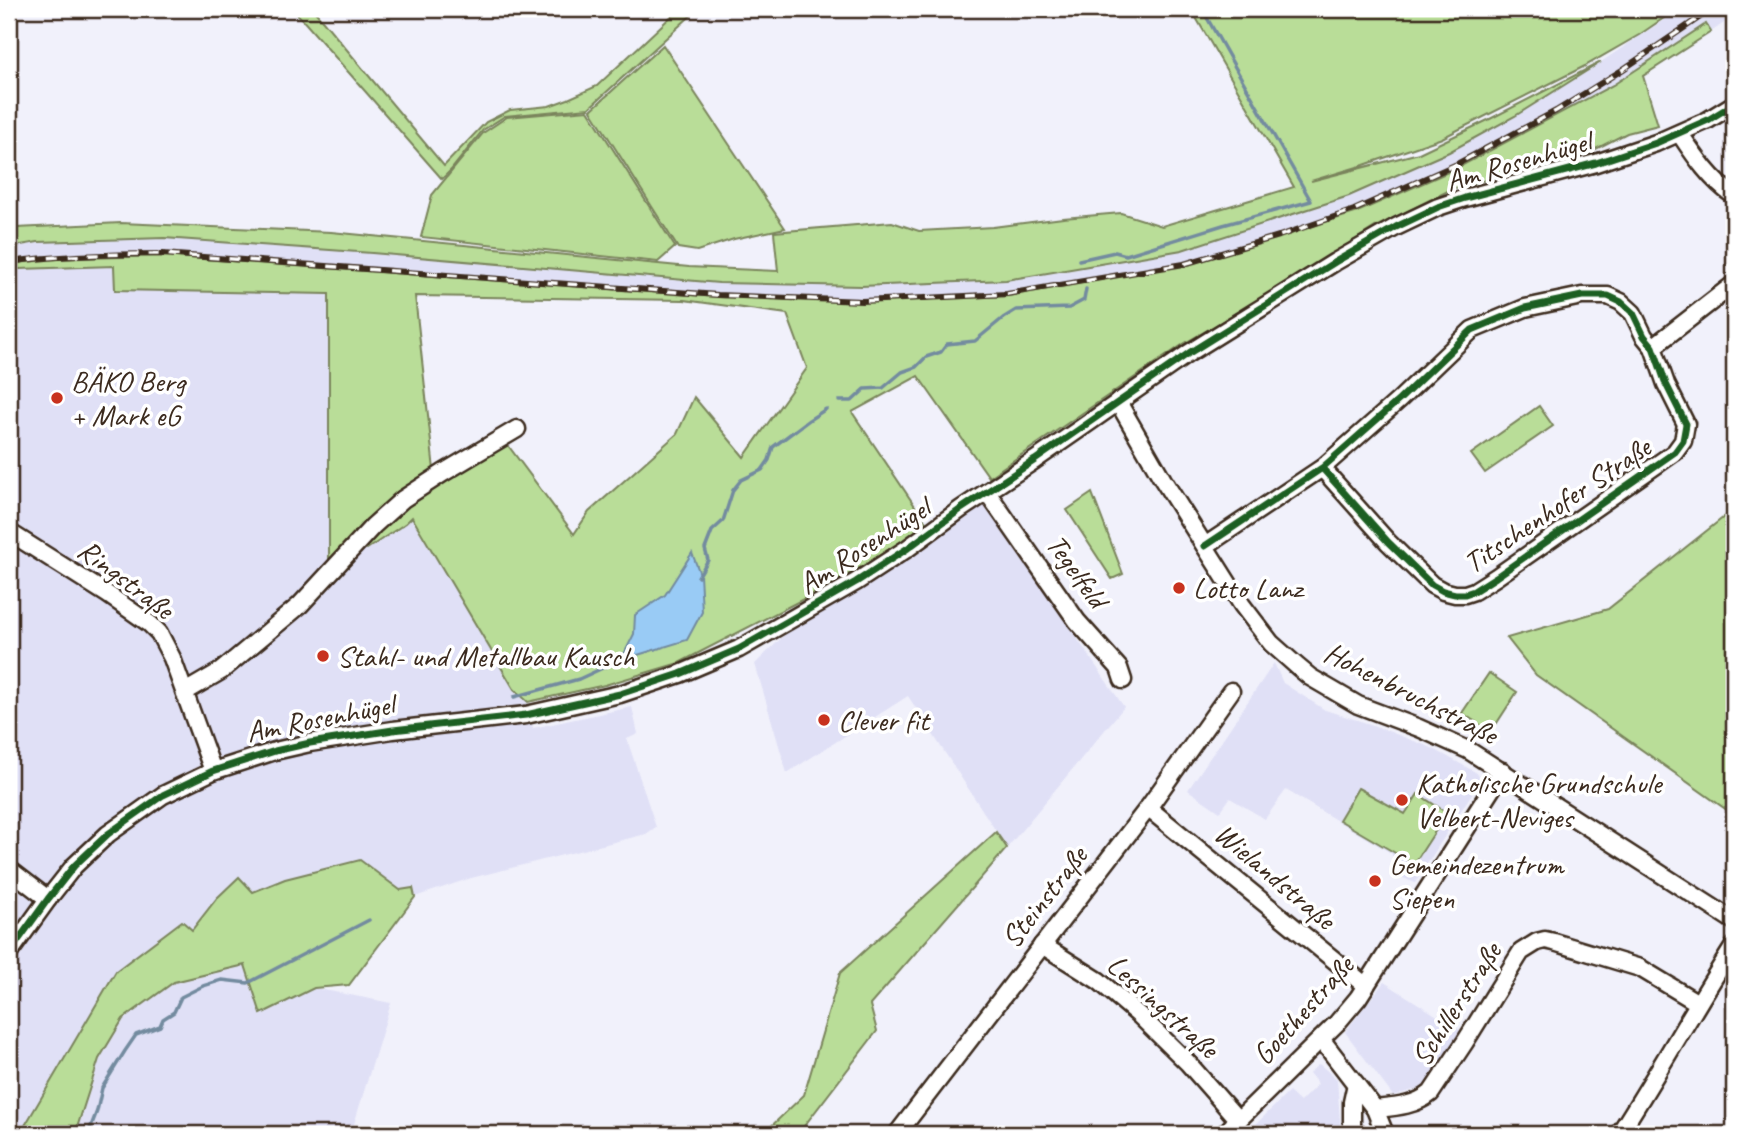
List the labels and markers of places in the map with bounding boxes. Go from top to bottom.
place label: BÄKO Berg + Mark eG [71,362,187,434]
marker: BÄKO Berg + Mark eG [49,390,65,406]
place label: Lotto Lanz [1193,569,1306,607]
marker: Lotto Lanz [1171,580,1187,596]
place label: Stahl- und Metallbau Kausch [337,637,635,675]
marker: Stahl- und Metallbau Kausch [315,648,331,664]
place label: Clever fit [838,701,932,739]
marker: Clever fit [816,712,832,728]
place label: Katholische Grundschule Velbert-Neviges [1416,764,1663,836]
marker: Katholische Grundschule Velbert-Neviges [1394,792,1410,808]
place label: Gemeindezentrum Siepen [1389,845,1565,917]
marker: Gemeindezentrum Siepen [1367,873,1383,889]

